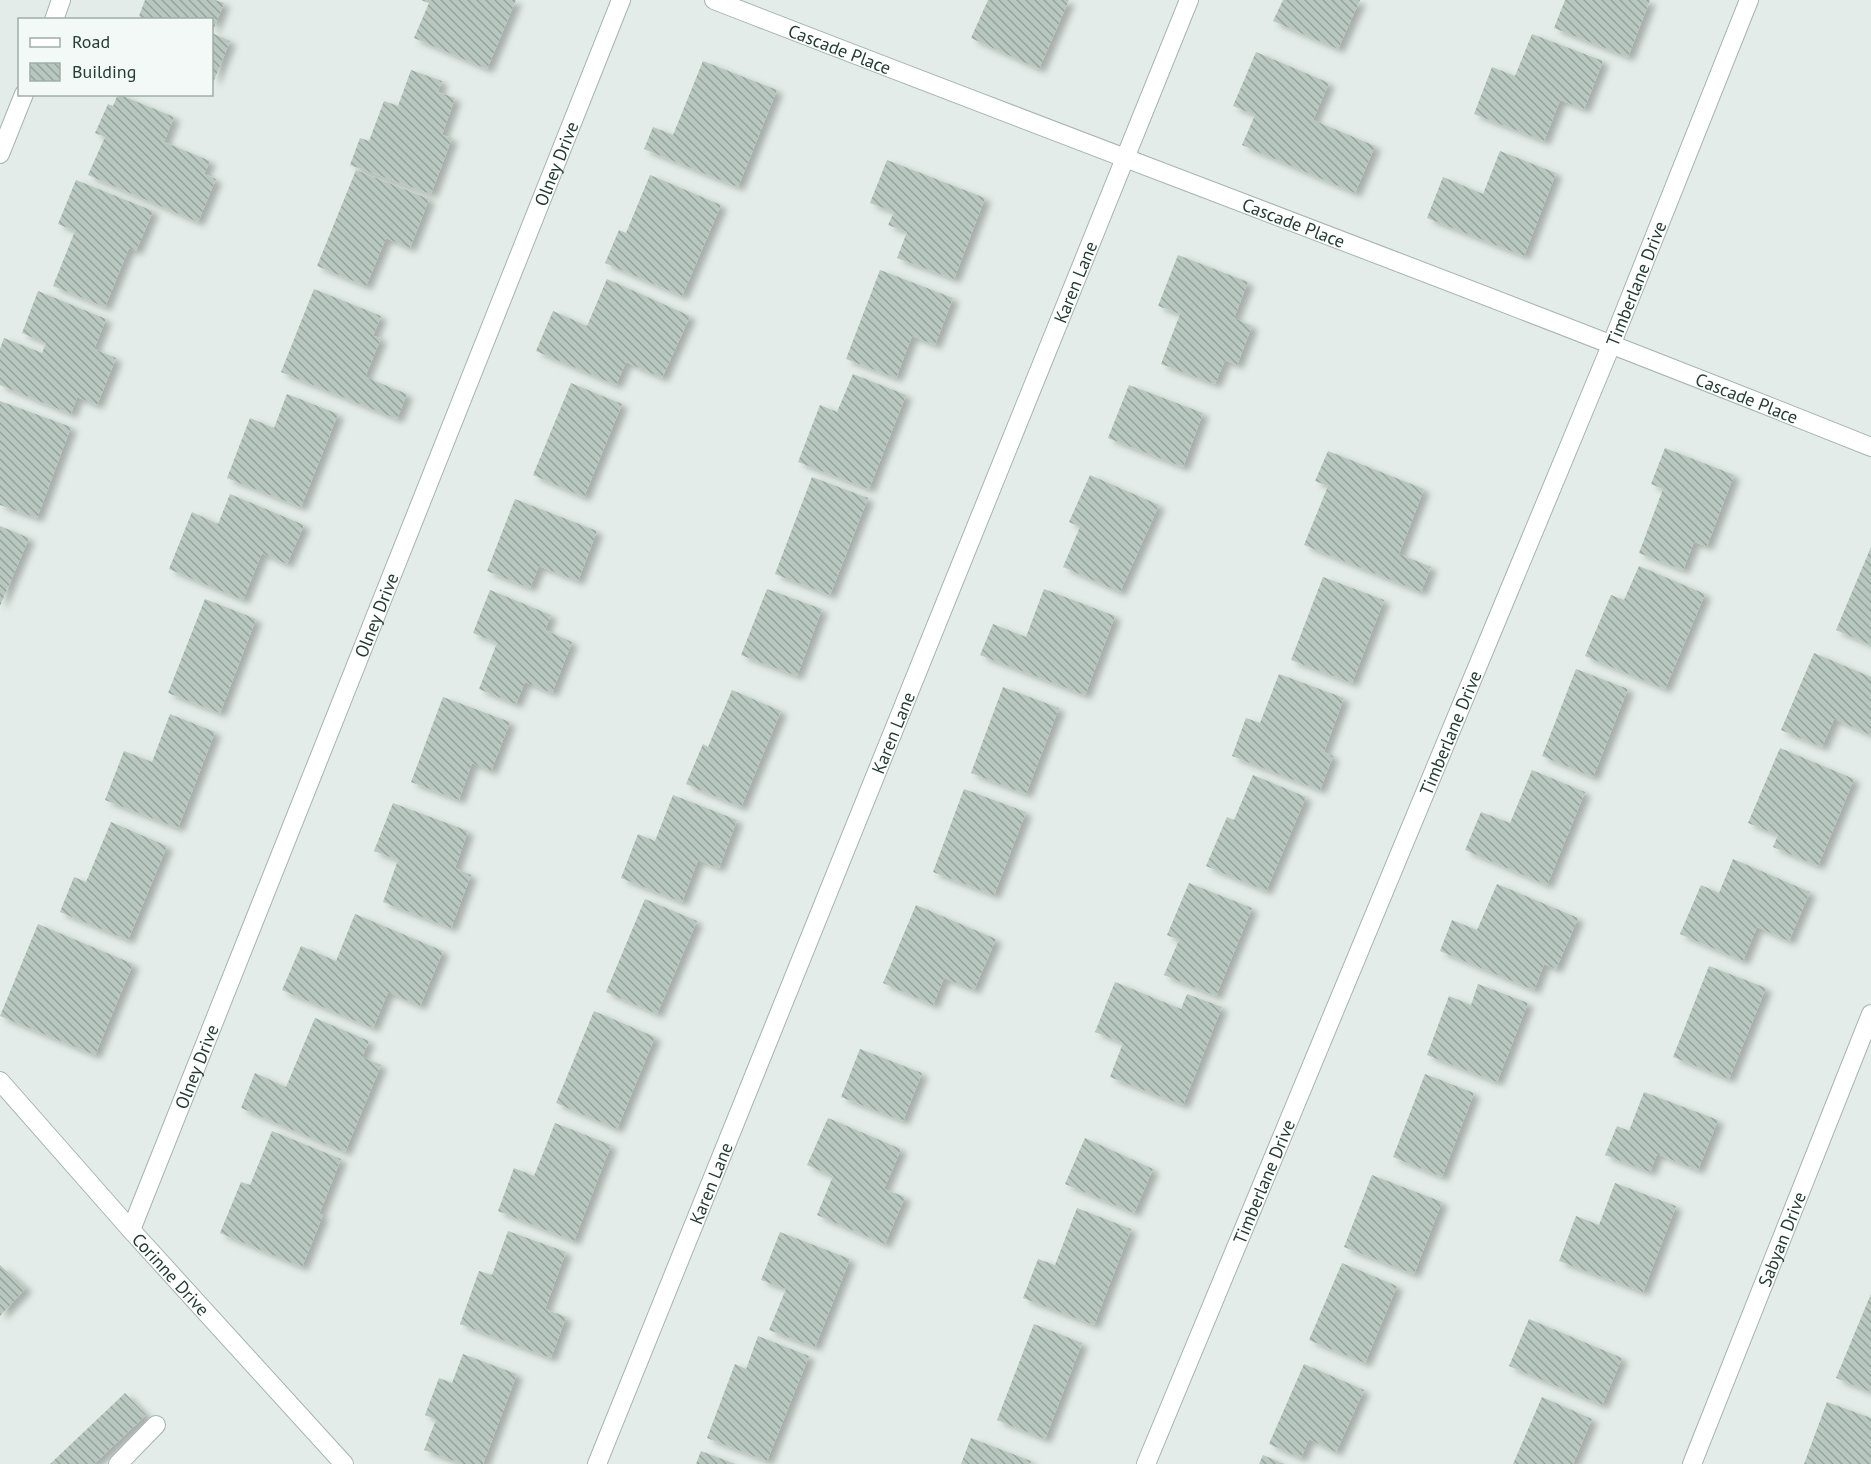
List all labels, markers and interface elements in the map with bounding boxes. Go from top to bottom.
legend [18,18,213,96]
street label: Cascade Place [785,19,895,79]
text: Road [72,30,110,53]
text: Building [72,60,136,83]
street label: Olney Drive [529,118,583,209]
street label: Cascade Place [1239,192,1349,252]
street label: Timberlane Drive [1600,218,1671,350]
street label: Karen Lane [1048,238,1102,326]
street label: Cascade Place [1692,367,1802,428]
street label: Olney Drive [349,569,403,661]
street label: Timberlane Drive [1414,667,1486,798]
street label: Karen Lane [866,688,920,777]
street label: Olney Drive [169,1021,223,1112]
street label: Timberlane Drive [1227,1116,1300,1247]
street label: Karen Lane [684,1139,737,1227]
street label: Sabyan Drive [1752,1188,1811,1290]
street label: Corinne Drive [128,1228,215,1320]

